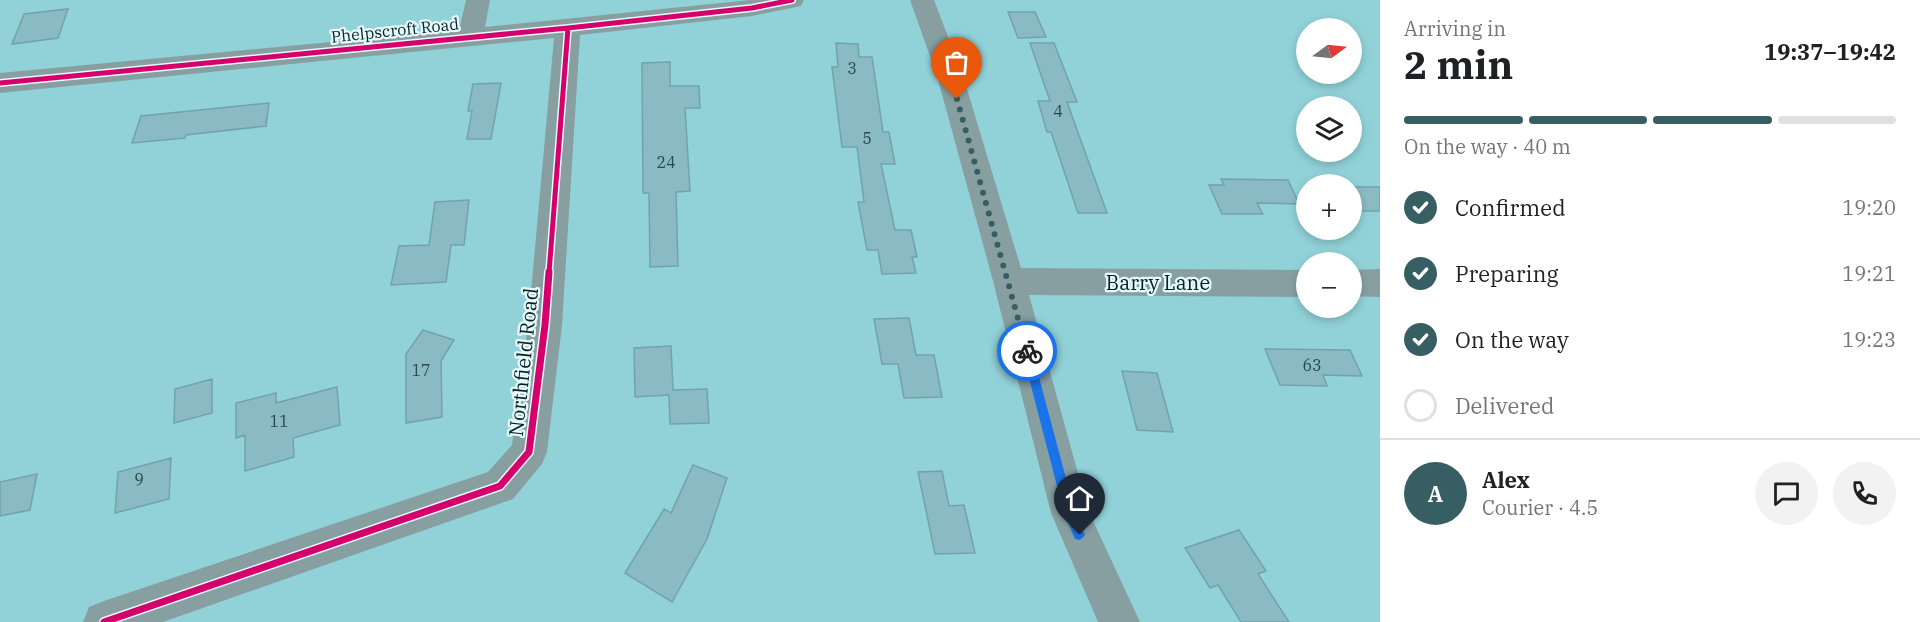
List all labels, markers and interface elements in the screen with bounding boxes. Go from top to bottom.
street label: Phelpscroft Road [330,13,460,47]
text: Arriving in [1404,15,1506,42]
north arrow [1296,18,1362,84]
map controls [1296,18,1362,318]
pin [931,37,982,99]
text: 19:37–19:42 [1764,37,1896,66]
text: 2 min [1404,39,1513,90]
icon: bag [940,46,973,79]
house number: 3 [847,58,857,78]
button: layers [1296,96,1362,162]
house number: 4 [1053,101,1063,121]
house number: 5 [862,128,872,148]
text: On the way · 40 m [1404,133,1571,160]
house number: 24 [656,152,676,172]
button: + [1296,174,1362,240]
icon: check [1404,191,1437,224]
text: Confirmed [1455,193,1566,222]
text: 19:20 [1842,194,1896,221]
button: − [1296,252,1362,318]
icon: check [1404,257,1437,290]
text: Preparing [1455,259,1559,288]
text: 19:21 [1842,260,1896,287]
street label: Barry Lane [1106,269,1210,296]
street label: Northfield Road [502,286,544,438]
courier [997,321,1057,381]
icon: check [1404,323,1437,356]
text: On the way [1455,325,1569,354]
text: 19:23 [1842,326,1896,353]
icon: bike [1011,335,1044,368]
house number: 63 [1302,355,1322,375]
house number: 17 [411,360,431,380]
text: Delivered [1455,391,1554,420]
house number: 11 [269,411,289,431]
button: chat [1755,462,1818,525]
button: phone [1833,462,1896,525]
text: Alex [1482,465,1530,494]
house number: 9 [134,469,144,489]
pin [1054,473,1105,535]
text: A [1428,479,1443,508]
icon: home [1063,482,1096,515]
text: Courier · 4.5 [1482,494,1598,521]

